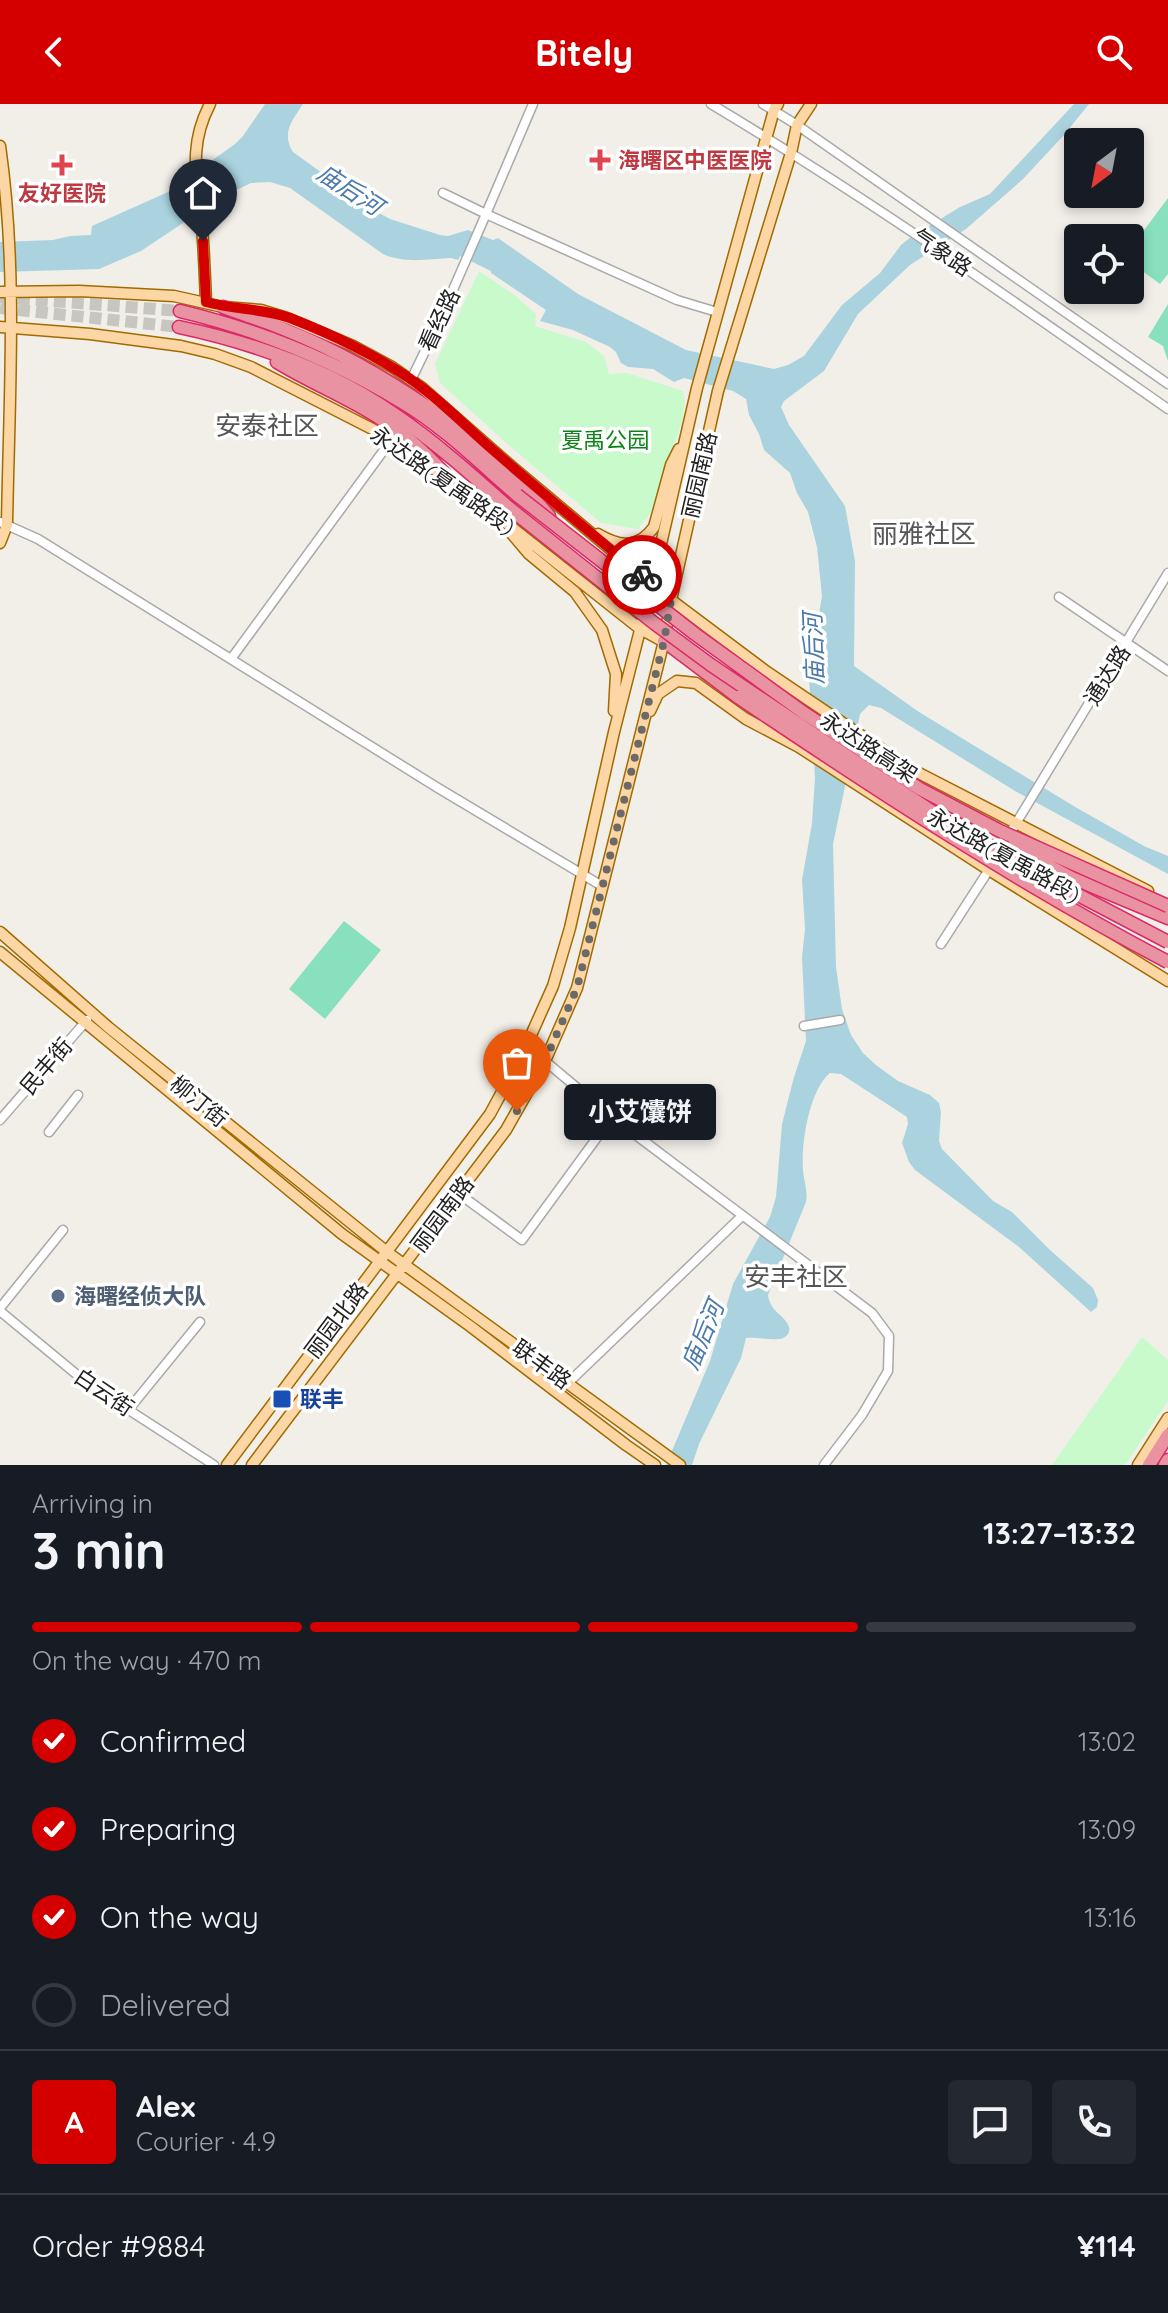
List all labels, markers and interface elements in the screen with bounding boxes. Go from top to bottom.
icon: back [32,30,76,74]
text: Bitely [535,30,633,75]
icon: search [1092,30,1136,74]
north arrow [1064,128,1144,208]
map controls [1064,128,1144,304]
place label: 海曙区中医医院 [618,146,772,174]
marker: 海曙区中医医院 [589,149,611,171]
marker: 友好医院 [51,154,73,176]
water label: 庙后河 [312,157,392,223]
pin [169,159,237,241]
icon: home [181,171,225,215]
place label: 友好医院 [18,179,106,207]
street label: 气象路 [907,222,977,282]
button: locate [1064,224,1144,304]
street label: 看经路 [412,284,466,356]
district label: 安泰社区 [215,409,319,442]
street label: 永达路(夏禹路段) [365,420,521,540]
park label: 夏禹公园 [561,426,649,454]
street label: 丽园南路 [675,429,723,521]
district label: 丽雅社区 [872,517,976,550]
courier [602,535,682,615]
icon: bike [620,553,664,597]
water label: 庙后河 [797,609,829,686]
street label: 通达路 [1078,640,1136,710]
street label: 永达路高架 [815,705,923,789]
street label: 永达路(夏禹路段) [923,801,1085,909]
pin [483,1029,551,1111]
street label: 民丰街 [14,1032,78,1100]
icon: bag [495,1041,539,1085]
street label: 柳汀街 [165,1069,233,1133]
callout: 小艾馕饼 [565,1083,717,1139]
text: 小艾馕饼 [588,1095,692,1128]
street label: 丽园南路 [404,1170,480,1258]
district label: 安丰社区 [744,1260,848,1293]
street label: 丽园北路 [298,1276,374,1364]
place label: 海曙经侦大队 [74,1282,206,1310]
marker: 海曙经侦大队 [49,1287,67,1305]
water label: 庙后河 [674,1292,731,1374]
street label: 联丰路 [507,1333,577,1395]
street label: 白云街 [69,1362,139,1422]
place label: 联丰 [300,1385,344,1413]
marker: 联丰 [271,1388,293,1410]
text: Arriving in [32,1487,153,1520]
text: 13:27–13:32 [983,1514,1136,1552]
text: 3 min [32,1517,166,1582]
text: On the way · 470 m [32,1644,261,1677]
icon: check [32,1719,76,1763]
text: Confirmed [100,1722,246,1760]
text: 13:02 [1078,1725,1136,1758]
icon: check [32,1807,76,1851]
text: Preparing [100,1810,236,1848]
text: 13:09 [1078,1813,1136,1846]
icon: check [32,1895,76,1939]
text: On the way [100,1898,259,1936]
text: 13:16 [1084,1901,1136,1934]
text: Delivered [100,1986,231,2024]
button: chat [948,2080,1032,2164]
button: phone [1052,2080,1136,2164]
text: Alex [136,2087,195,2125]
text: A [64,2103,84,2141]
text: Courier · 4.9 [136,2125,276,2158]
text: Order #9884 [32,2227,205,2265]
text: ¥114 [1077,2227,1136,2265]

